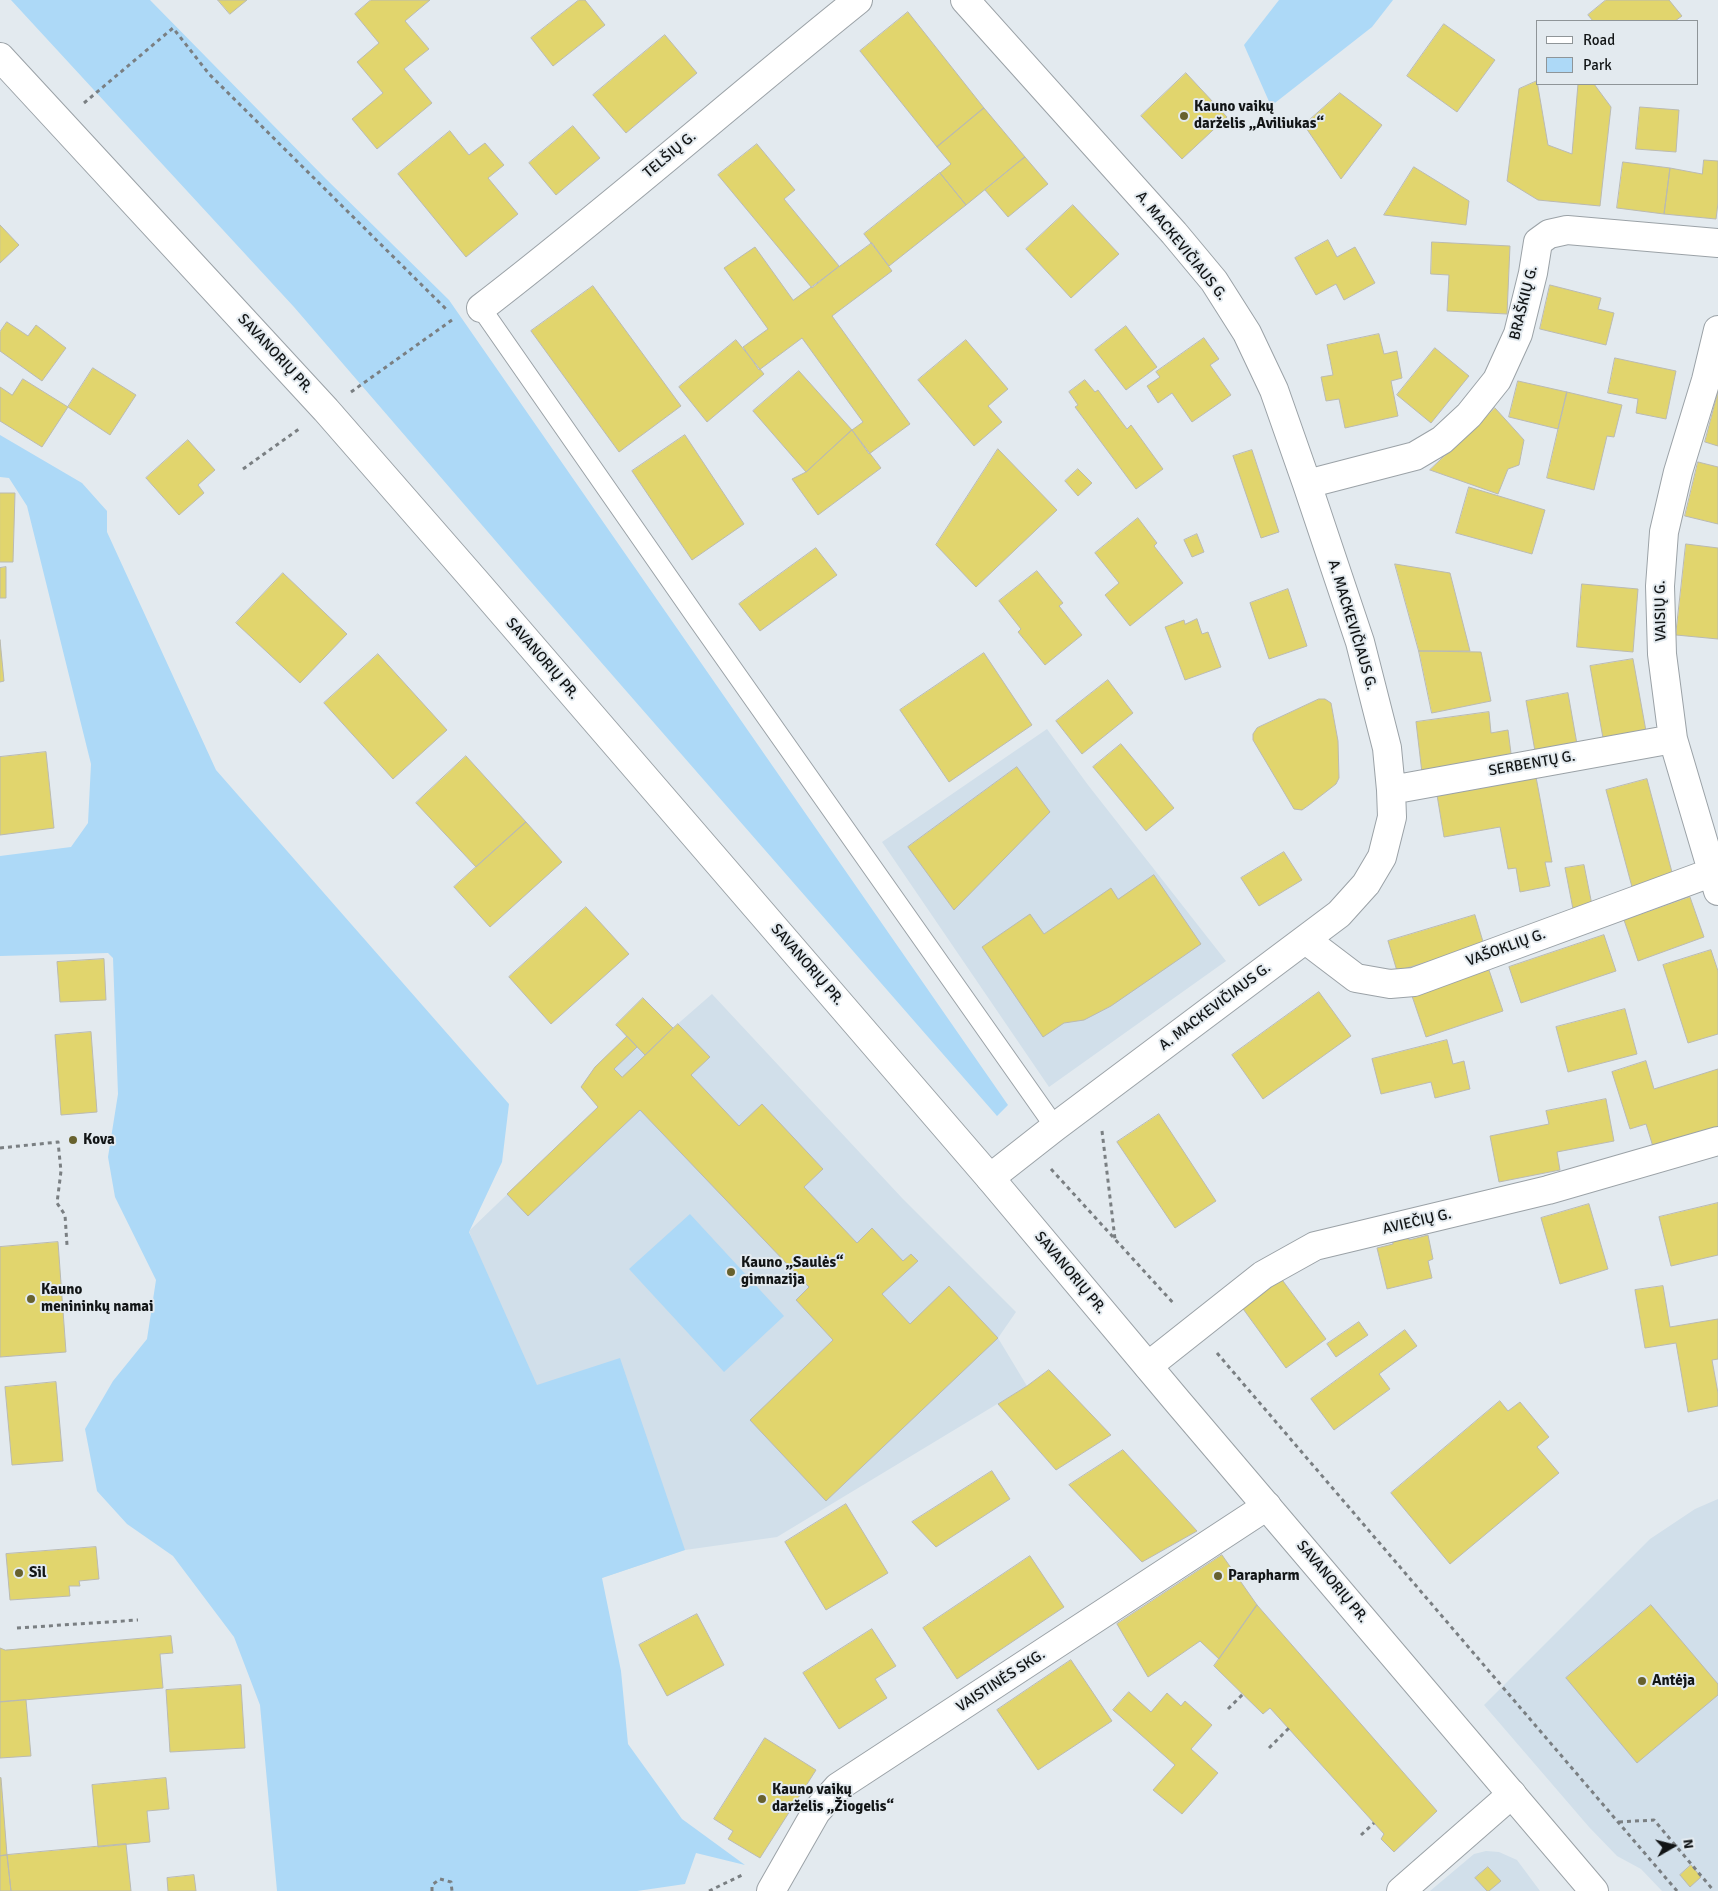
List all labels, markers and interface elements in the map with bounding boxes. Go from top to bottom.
legend [1536,20,1698,85]
text: Road [1583,31,1615,49]
text: Park [1583,56,1612,74]
place label: Kauno vaikų darželis „Aviliukas“ [1194,98,1324,133]
marker: Kauno vaikų darželis „Aviliukas“ [1178,110,1190,122]
street label: TELŠIŲ G. [640,128,700,182]
street label: A. MACKEVIČIAUS G. [1131,188,1231,304]
street label: BRAŠKIŲ G. [1506,264,1542,342]
street label: SAVANORIŲ PR. [234,311,316,397]
street label: A. MACKEVIČIAUS G. [1324,558,1380,692]
street label: VAISIŲ G. [1651,580,1671,642]
street label: SAVANORIŲ PR. [502,615,582,703]
street label: SERBENTŲ G. [1487,748,1577,780]
street label: SAVANORIŲ PR. [767,921,847,1009]
street label: VAŠOKLIŲ G. [1464,925,1548,971]
street label: A. MACKEVIČIAUS G. [1156,959,1274,1055]
place label: Kova [83,1131,115,1149]
marker: Kova [67,1134,79,1146]
street label: AVIEČIŲ G. [1381,1205,1453,1239]
street label: SAVANORIŲ PR. [1030,1228,1110,1318]
place label: Kauno „Saulės“ gimnazija [741,1254,844,1289]
marker: Kauno „Saulės“ gimnazija [725,1266,737,1278]
place label: Kauno menininkų namai [41,1281,154,1316]
marker: Kauno menininkų namai [25,1293,37,1305]
street label: SAVANORIŲ PR. [1292,1537,1372,1627]
place label: Sil [29,1564,47,1582]
marker: Sil [13,1567,25,1579]
place label: Parapharm [1228,1567,1300,1585]
marker: Parapharm [1212,1570,1224,1582]
street label: VAISTINĖS SKG. [953,1646,1049,1716]
place label: Antėja [1652,1672,1695,1690]
marker: Antėja [1636,1675,1648,1687]
place label: Kauno vaikų darželis „Žiogelis“ [772,1781,894,1816]
marker: Kauno vaikų darželis „Žiogelis“ [756,1793,768,1805]
north arrow [1648,1821,1698,1871]
text: N [1679,1838,1697,1850]

